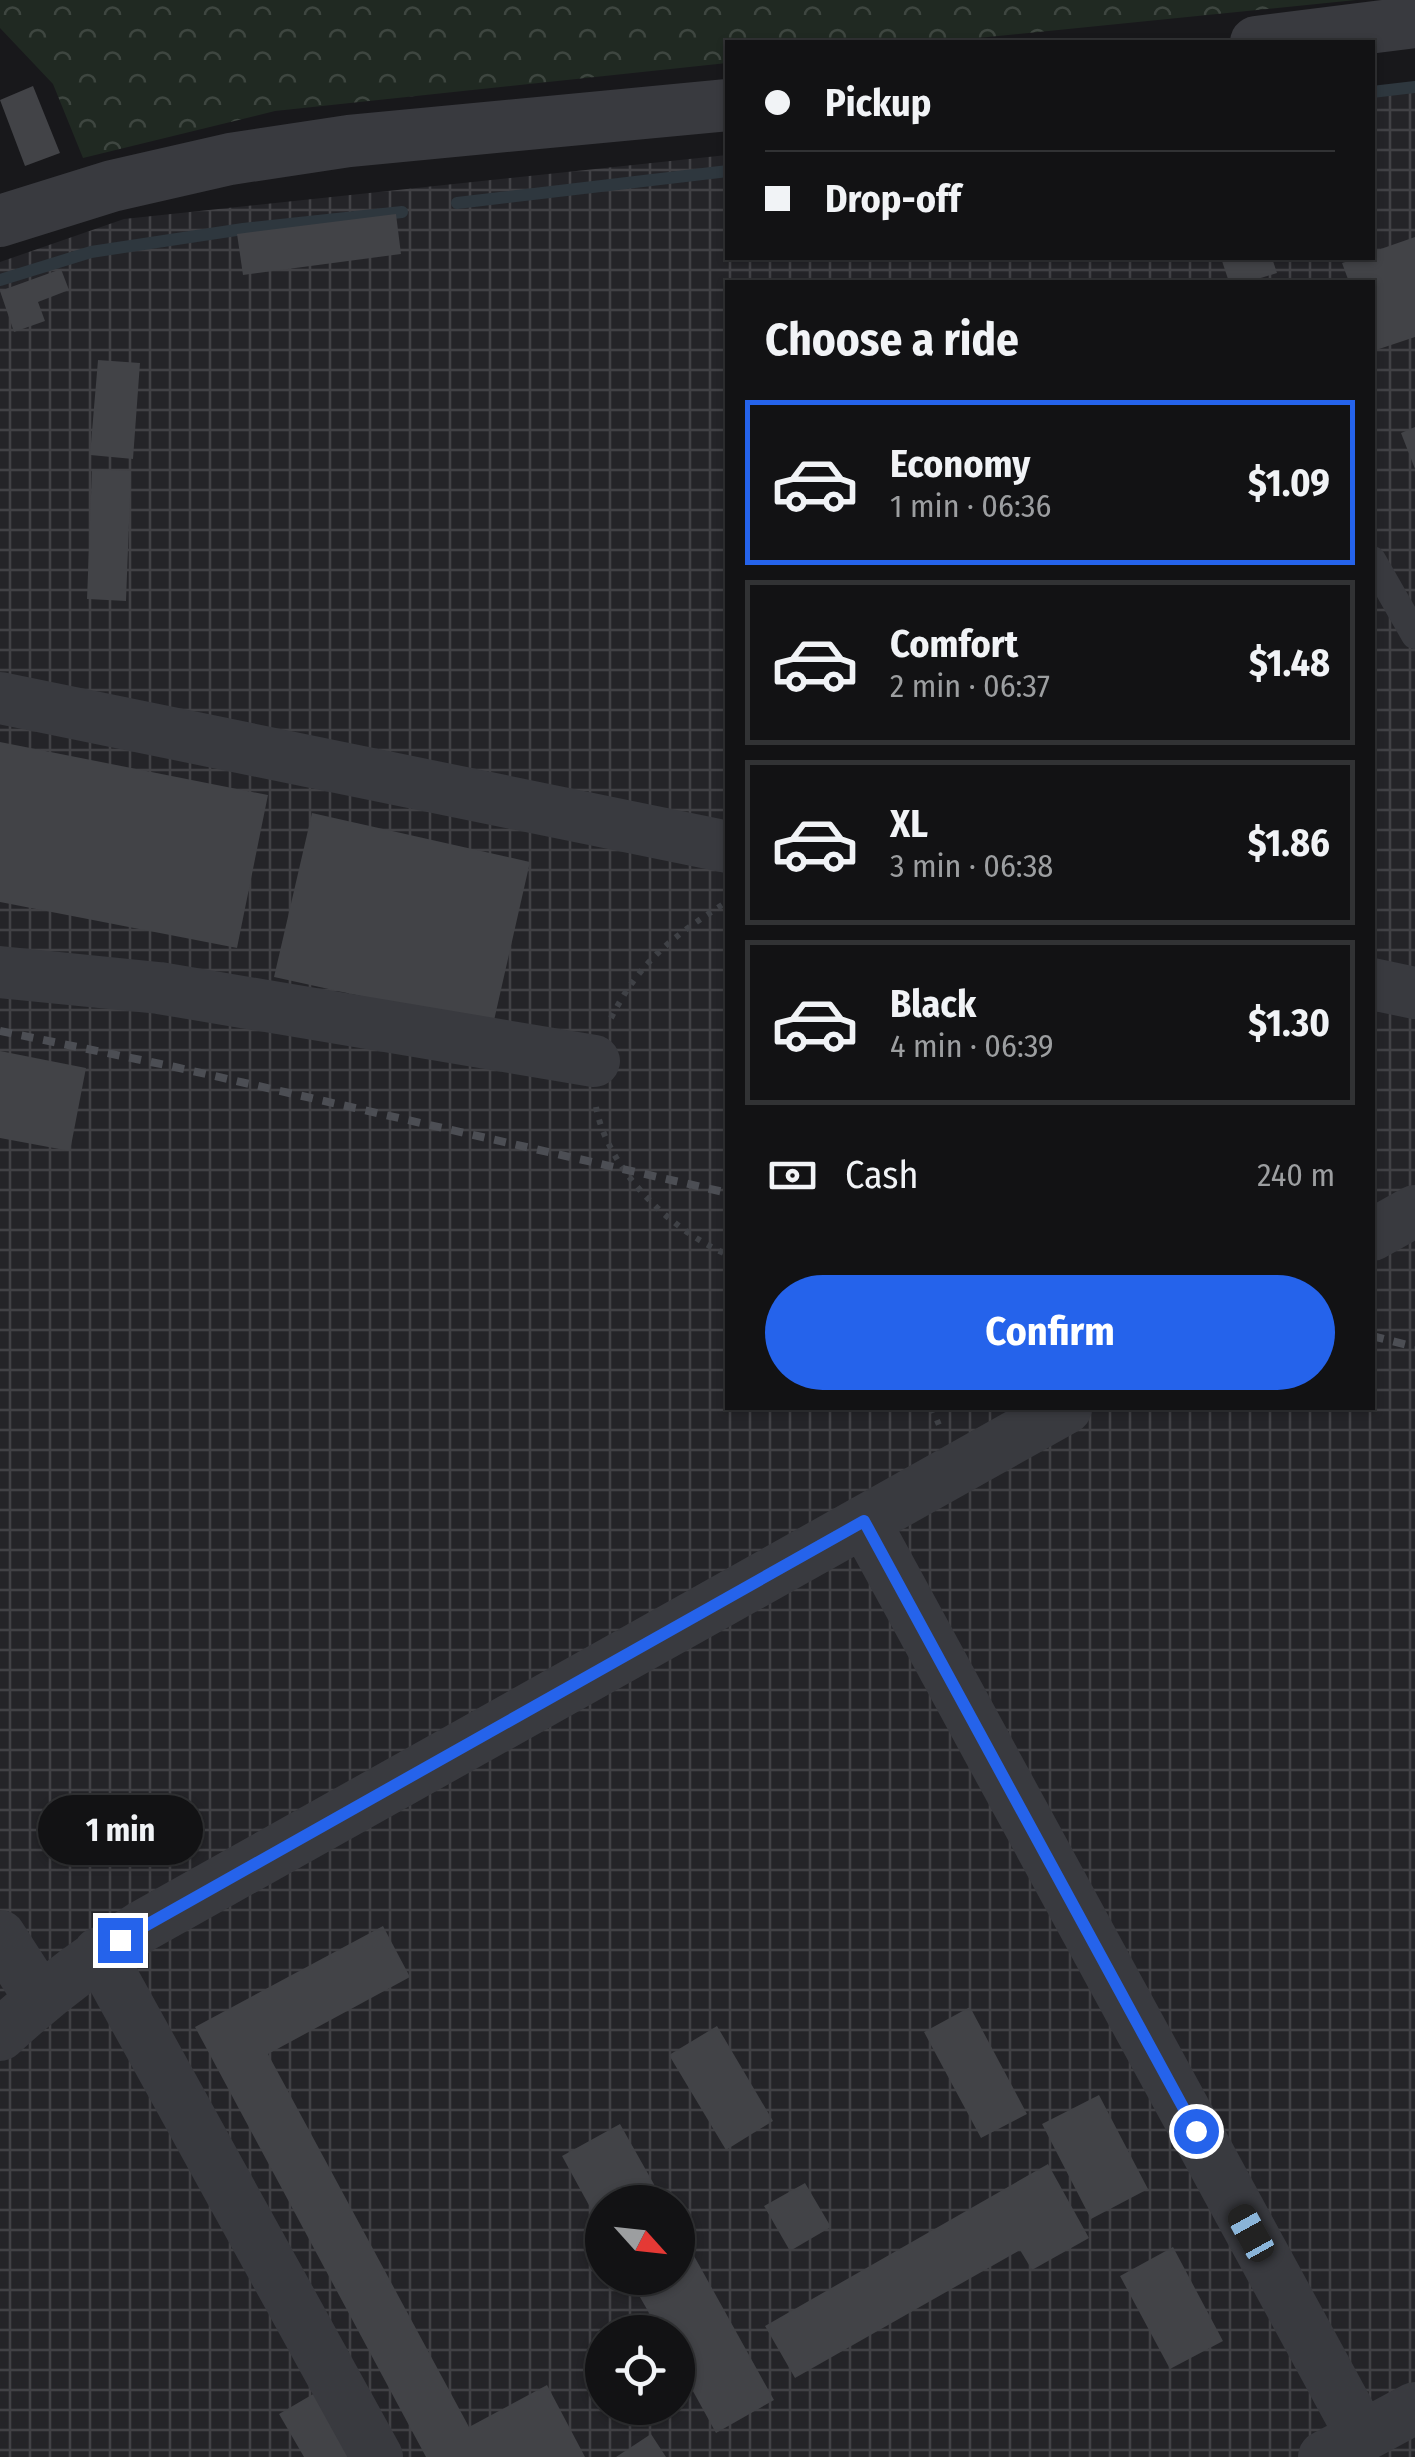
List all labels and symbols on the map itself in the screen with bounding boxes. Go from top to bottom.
callout: 1 min [38,1795,202,1865]
route end [98,1918,143,1963]
route start [1174,2109,1219,2154]
north arrow [585,2185,695,2295]
car [1223,2199,1279,2267]

